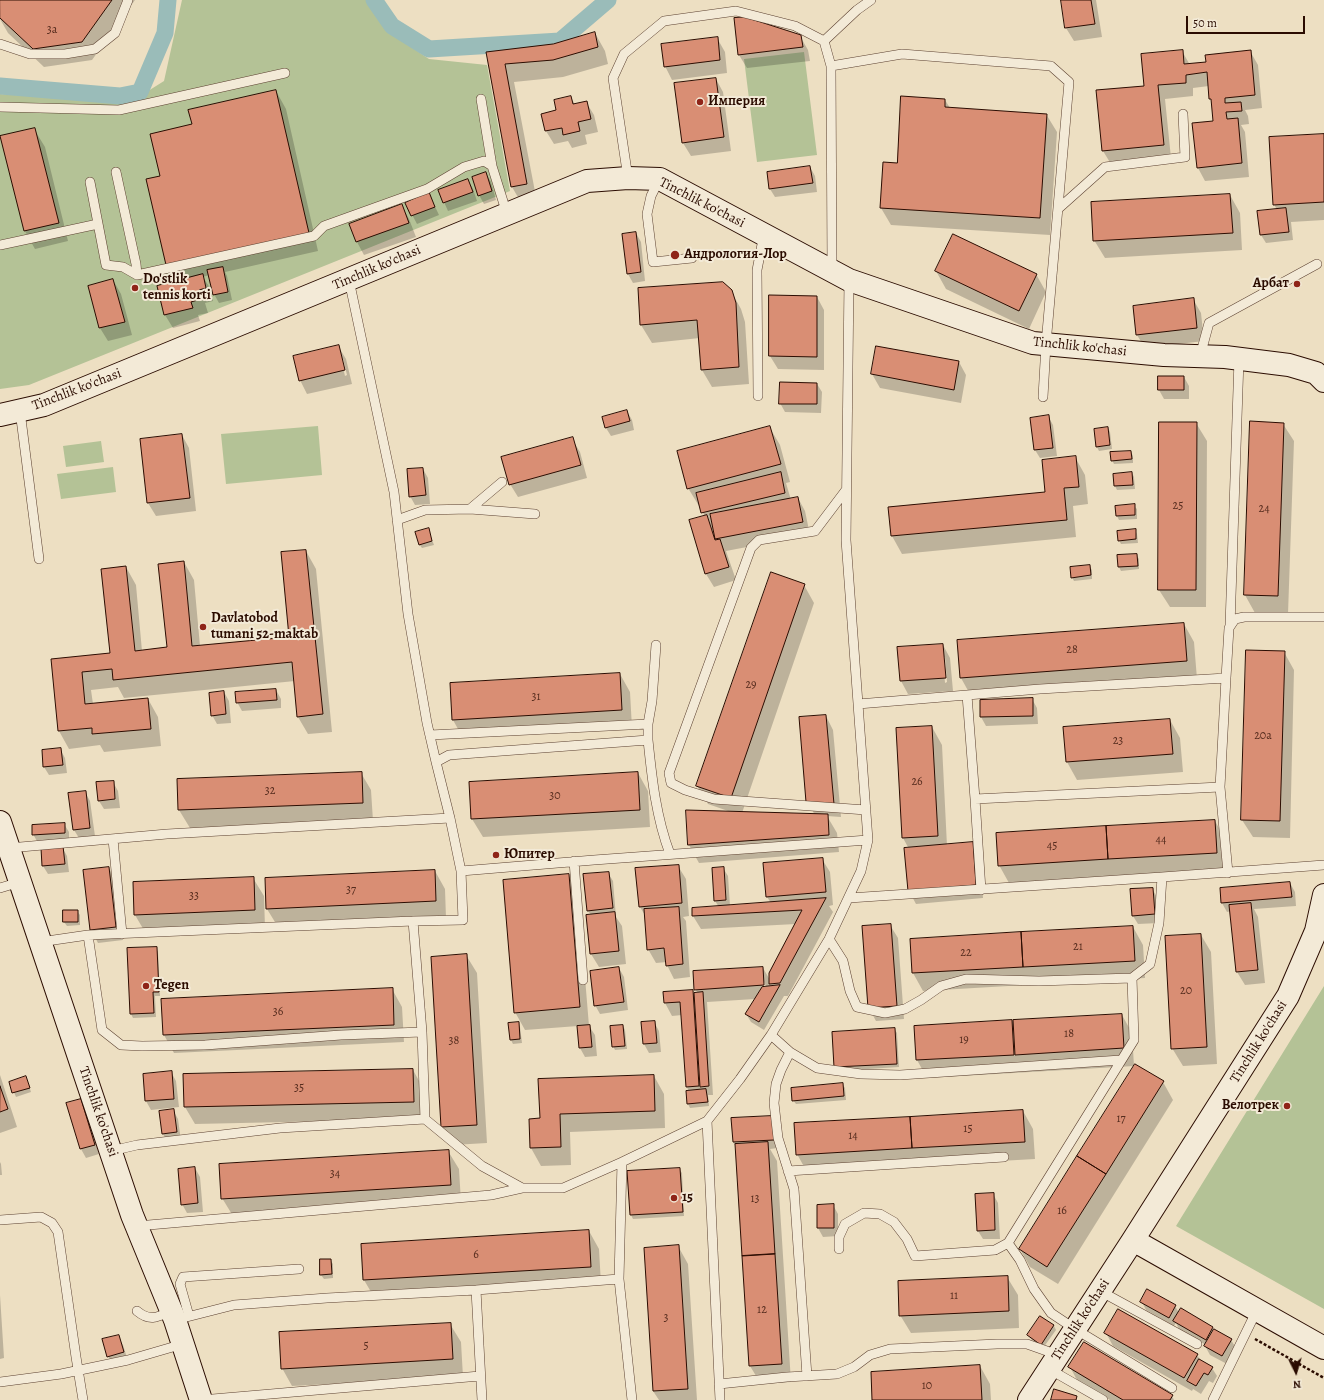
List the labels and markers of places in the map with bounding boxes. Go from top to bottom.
place label: Империя [708,94,765,110]
marker: Империя [695,97,705,107]
place label: Андрология-Лор [684,247,787,263]
marker: Андрология-Лор [669,249,681,261]
place label: Do'stlik tennis korti [143,272,211,304]
place label: Арбат [1253,276,1289,292]
marker: Арбат [1292,279,1302,289]
marker: Do'stlik tennis korti [130,283,140,293]
place label: Davlatobod tumani 52-maktab [211,611,318,644]
marker: Davlatobod tumani 52-maktab [198,622,208,632]
place label: Юпитер [504,847,555,863]
marker: Юпитер [491,850,501,860]
place label: Tegen [154,978,189,994]
marker: Tegen [141,981,151,991]
place label: Велотрек [1222,1098,1279,1114]
marker: Велотрек [1282,1101,1292,1111]
place label: 15 [682,1190,693,1206]
marker: 15 [669,1193,679,1203]

